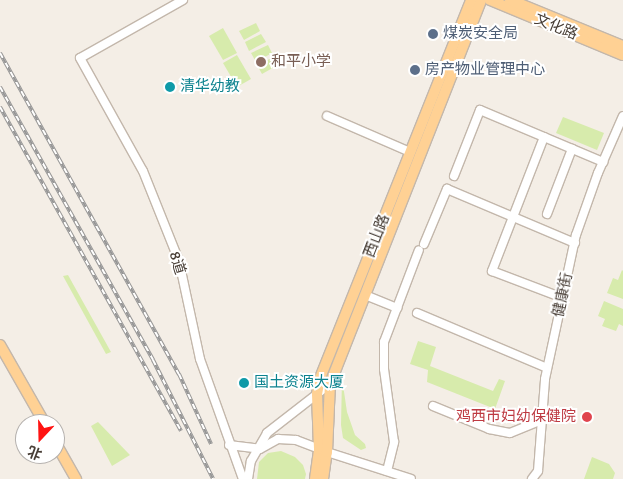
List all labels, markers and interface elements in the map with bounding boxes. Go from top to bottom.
street label: 文化路 [532,10,580,44]
place label: 煤炭安全局 [443,25,518,43]
marker: 煤炭安全局 [427,28,439,40]
place label: 和平小学 [271,53,331,71]
marker: 和平小学 [255,56,267,68]
place label: 房产物业管理中心 [425,61,545,79]
marker: 房产物业管理中心 [409,64,421,76]
place label: 清华幼教 [180,78,240,96]
marker: 清华幼教 [164,81,176,93]
street label: 西山路 [361,212,393,260]
street label: 8道 [165,249,189,277]
street label: 健康街 [550,271,576,319]
place label: 国土资源大厦 [254,374,344,392]
marker: 国土资源大厦 [238,377,250,389]
place label: 鸡西市妇幼保健院 [456,408,576,426]
marker: 鸡西市妇幼保健院 [580,410,594,424]
north arrow [15,414,65,464]
text: 北 [25,442,44,463]

